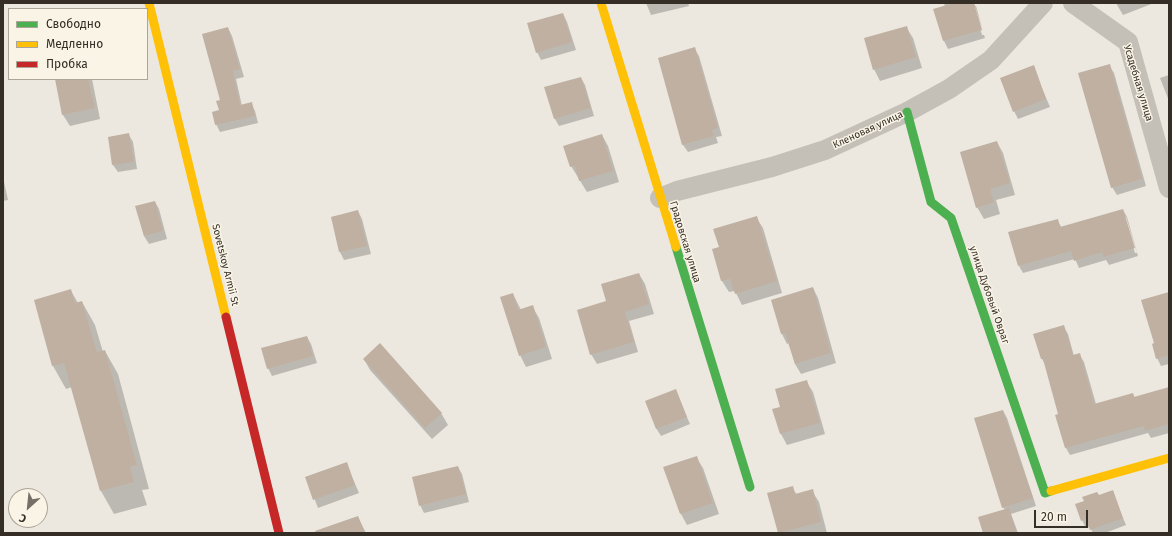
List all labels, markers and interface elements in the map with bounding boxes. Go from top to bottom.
legend [8,8,148,80]
text: Свободно [46,17,101,31]
text: Медленно [46,37,103,51]
street label: Усадебная улица [1121,43,1155,123]
text: Пробка [46,57,88,71]
street label: Кленовая улица [831,109,905,151]
street label: Градовская улица [667,200,703,284]
street label: Sovetskoy Armii St [209,223,241,307]
street label: улица Дубовый Овраг [967,244,1011,346]
north arrow [8,488,48,528]
scale bar [1036,502,1090,528]
text: 20 m [1041,510,1067,524]
text: С [17,511,29,525]

